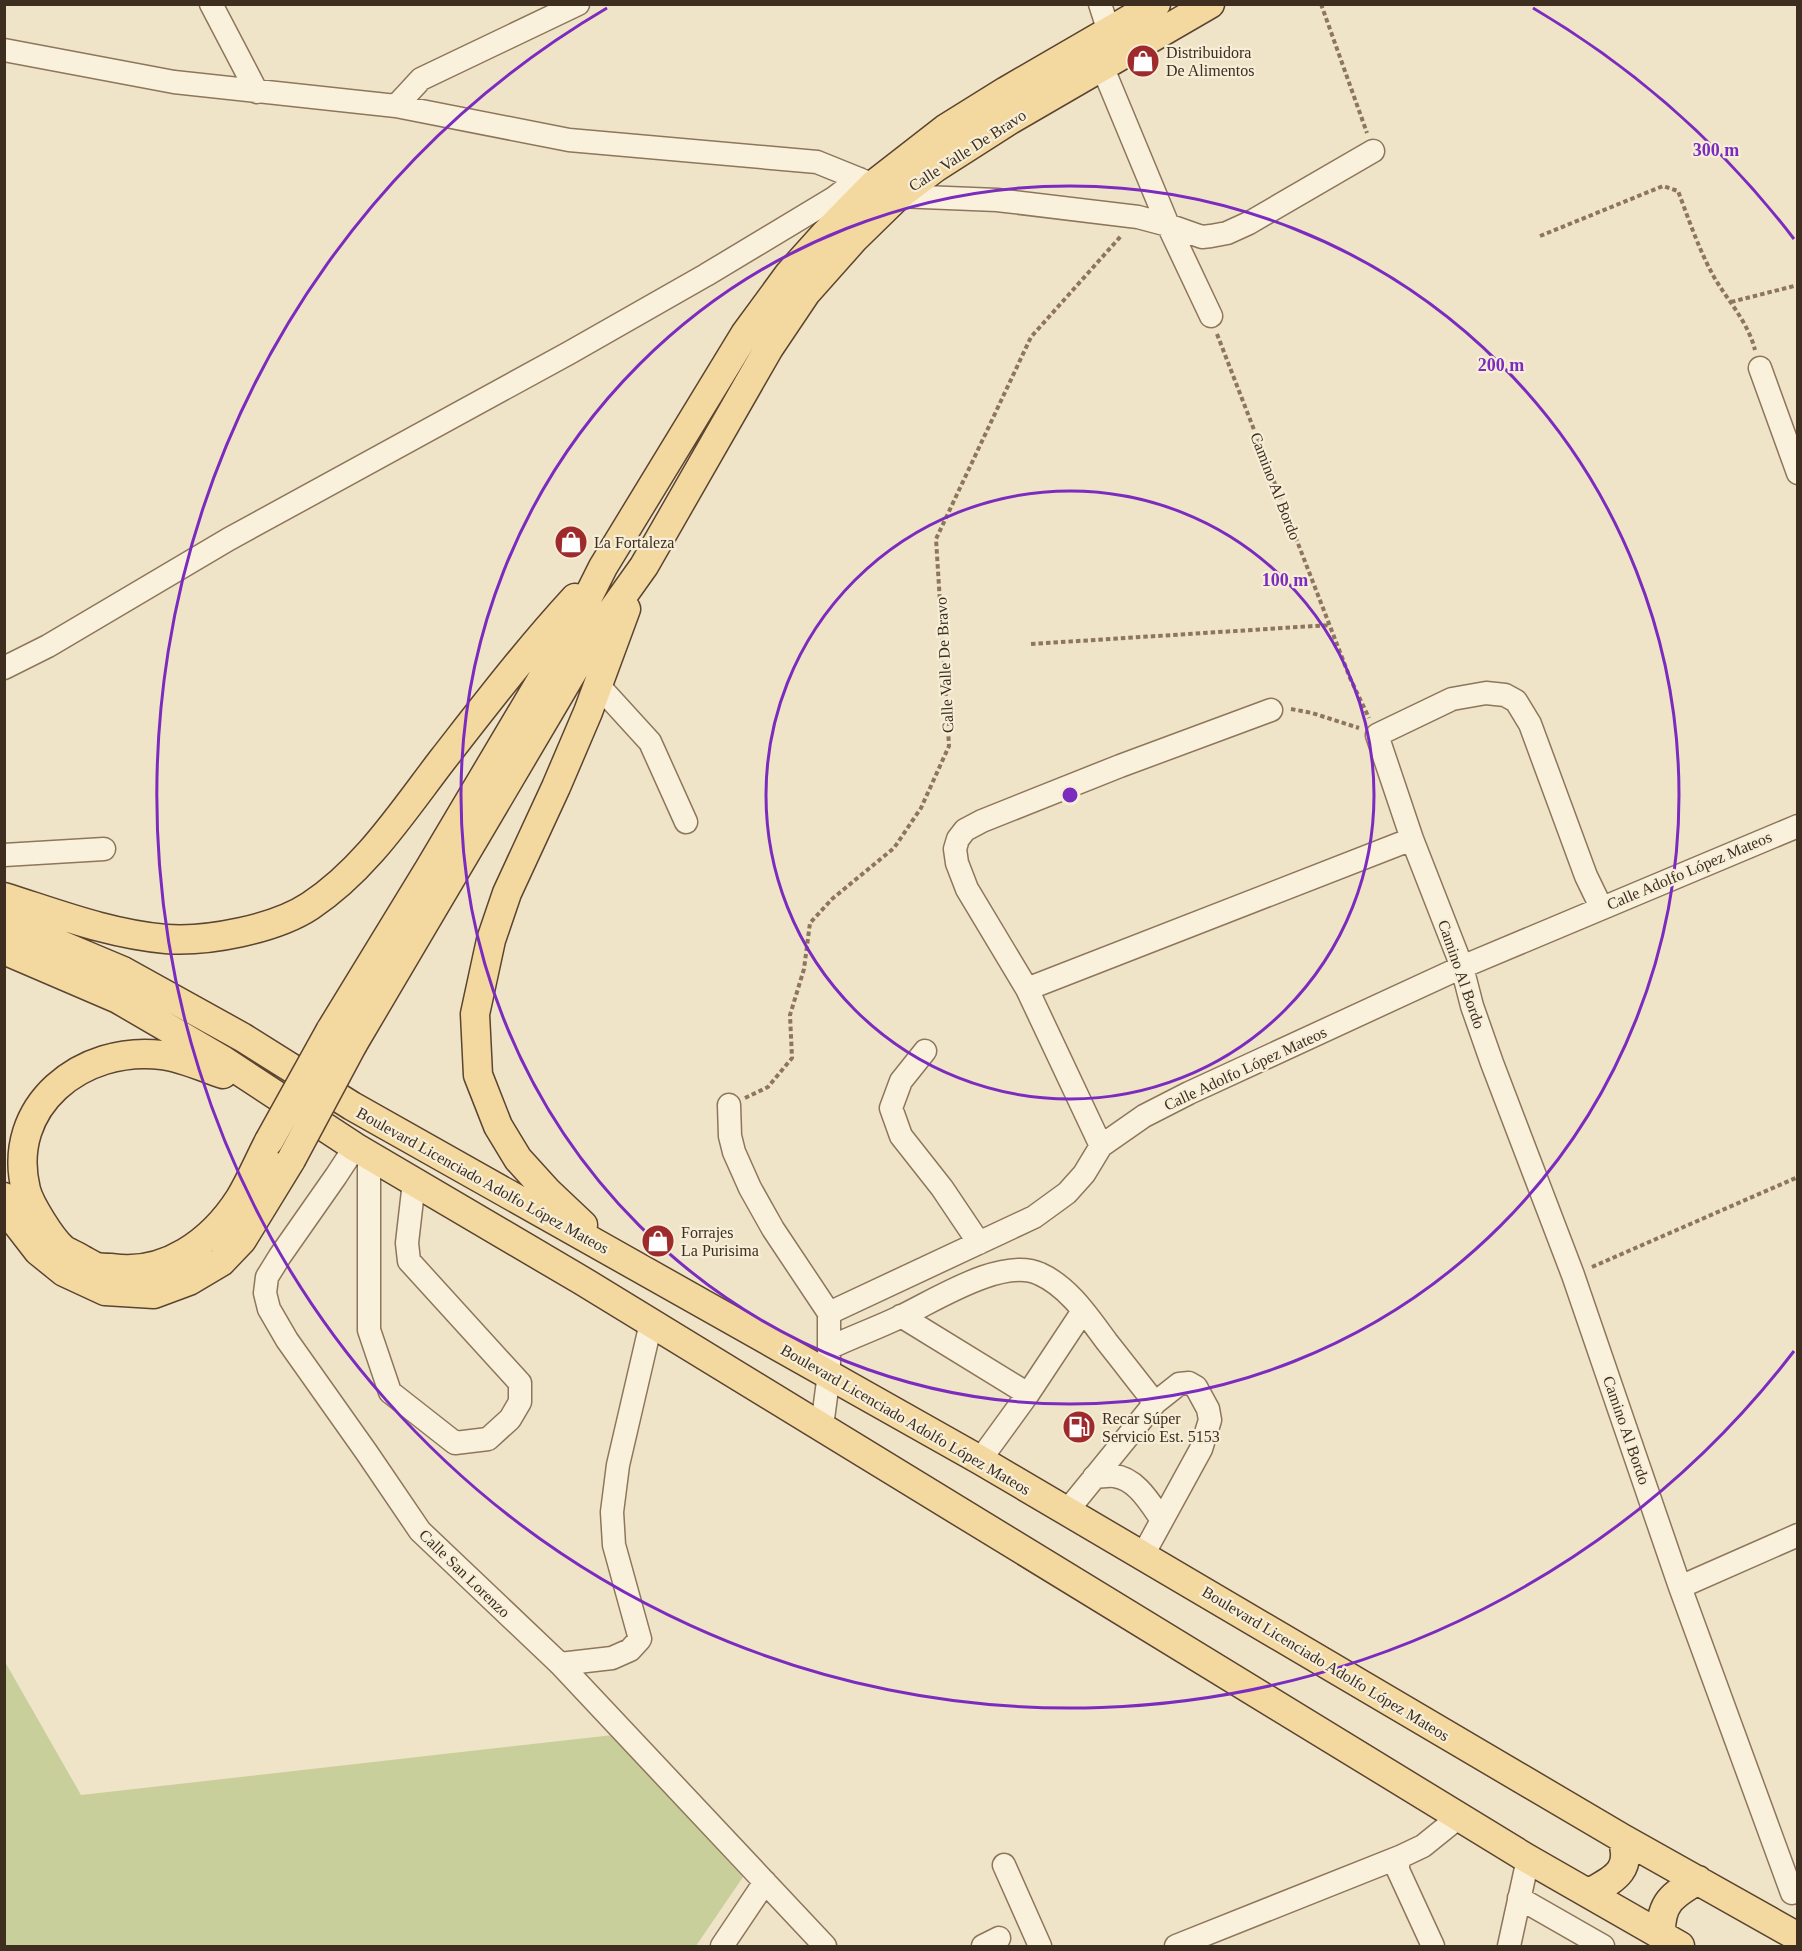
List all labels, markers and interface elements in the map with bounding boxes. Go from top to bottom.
shop icon: Distribuidora De Alimentos [1125,43,1161,79]
place label: Distribuidora De Alimentos [1166,44,1254,79]
street label: Calle Valle De Bravo [906,106,1029,195]
text: 300 m [1693,140,1739,160]
text: 200 m [1478,355,1524,375]
street label: Camino Al Bordo [1247,430,1304,542]
shop icon: La Fortaleza [553,524,589,560]
place label: La Fortaleza [594,534,674,551]
text: 100 m [1262,570,1308,590]
street label: Calle Valle De Bravo [932,597,957,733]
centre of rings [1060,785,1080,805]
street label: Calle Adolfo López Mateos [1604,828,1775,914]
street label: Camino Al Bordo [1435,918,1488,1031]
street label: Calle Adolfo López Mateos [1161,1023,1330,1115]
street label: Boulevard Licenciado Adolfo López Mateos [353,1104,612,1258]
shop icon: Forrajes La Purisima [640,1223,676,1259]
place label: Forrajes La Purisima [681,1224,759,1259]
street label: Boulevard Licenciado Adolfo López Mateos [777,1341,1034,1499]
street label: Camino Al Bordo [1600,1374,1653,1487]
fuel station icon: Recar Súper Servicio Est. 5153 [1061,1409,1097,1445]
place label: Recar Súper Servicio Est. 5153 [1102,1410,1220,1445]
street label: Calle San Lorenzo [416,1526,513,1621]
street label: Boulevard Licenciado Adolfo López Mateos [1199,1583,1452,1745]

